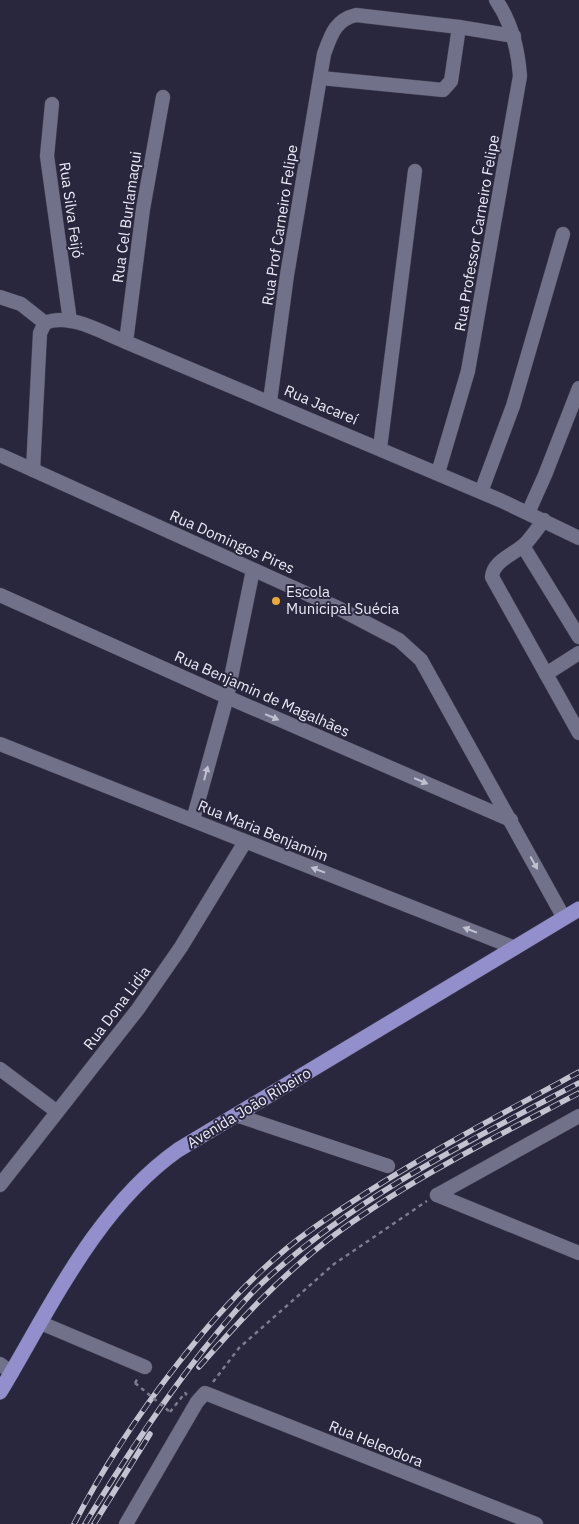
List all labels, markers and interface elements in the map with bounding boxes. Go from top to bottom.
street label: Rua Professor Carneiro Felipe [450,133,503,333]
street label: Rua Prof Carneiro Felipe [257,143,302,307]
street label: Rua Cel Burlamaqui [108,150,145,284]
street label: Rua Silva Feijó [55,161,88,259]
street label: Rua Jacareí [281,380,361,429]
street label: Rua Domingos Pires [167,506,297,578]
place label: Escola Municipal Suécia [286,582,399,618]
marker: Escola Municipal Suécia [270,595,282,607]
street label: Rua Benjamin de Magalhães [172,646,353,741]
one-way arrow [265,713,279,721]
one-way arrow [202,766,210,781]
one-way arrow [414,778,428,786]
street label: Rua Maria Benjamim [195,796,331,865]
one-way arrow [530,856,539,870]
one-way arrow [311,866,326,874]
one-way arrow [462,926,477,934]
street label: Rua Dona Lidia [79,962,154,1053]
street label: Avenida João Ribeiro [183,1063,314,1152]
street label: Rua Heleodora [326,1416,426,1471]

